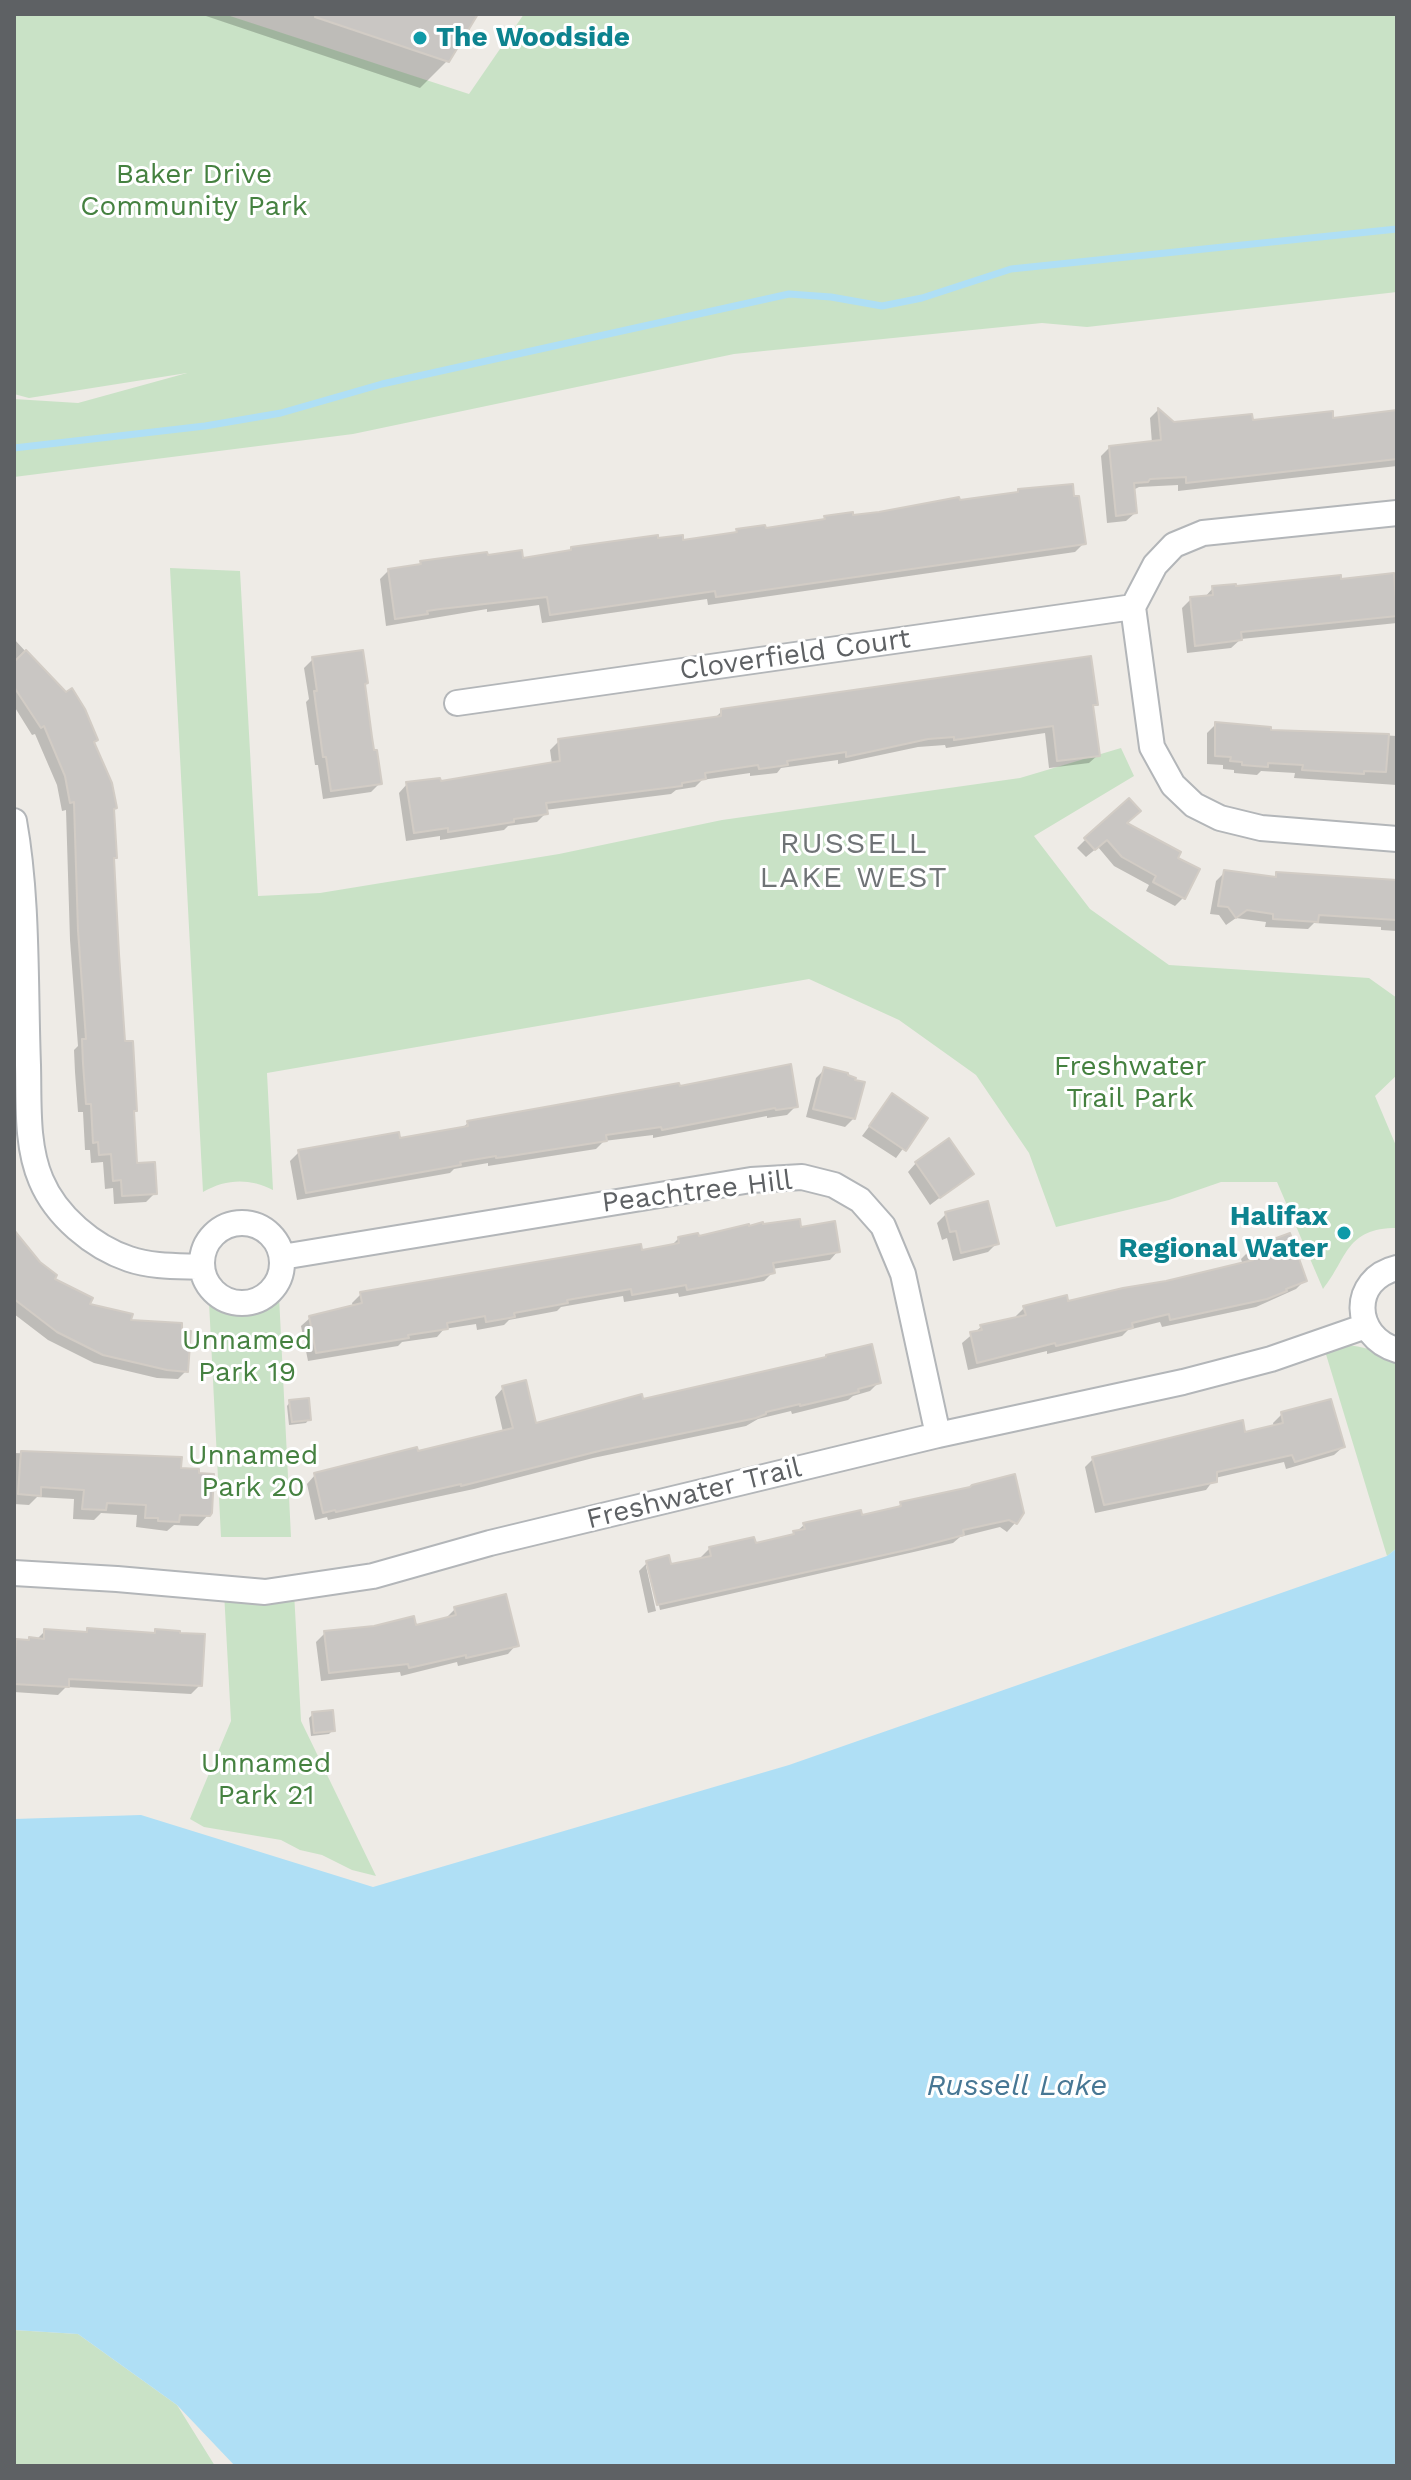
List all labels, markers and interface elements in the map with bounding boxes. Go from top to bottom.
place label: The Woodside [436,21,630,55]
marker: The Woodside [411,29,429,47]
park label: Baker Drive Community Park [80,158,308,224]
street label: Cloverfield Court [677,622,913,688]
district label: RUSSELL LAKE WEST [759,826,949,896]
park label: Freshwater Trail Park [1054,1050,1206,1116]
street label: Peachtree Hill [600,1164,794,1220]
place label: Halifax Regional Water [1118,1200,1328,1266]
marker: Halifax Regional Water [1335,1224,1353,1242]
park label: Unnamed Park 19 [182,1324,312,1390]
park label: Unnamed Park 20 [188,1439,318,1505]
street label: Freshwater Trail [583,1451,805,1537]
park label: Unnamed Park 21 [201,1747,331,1813]
water label: Russell Lake [927,2068,1107,2104]

